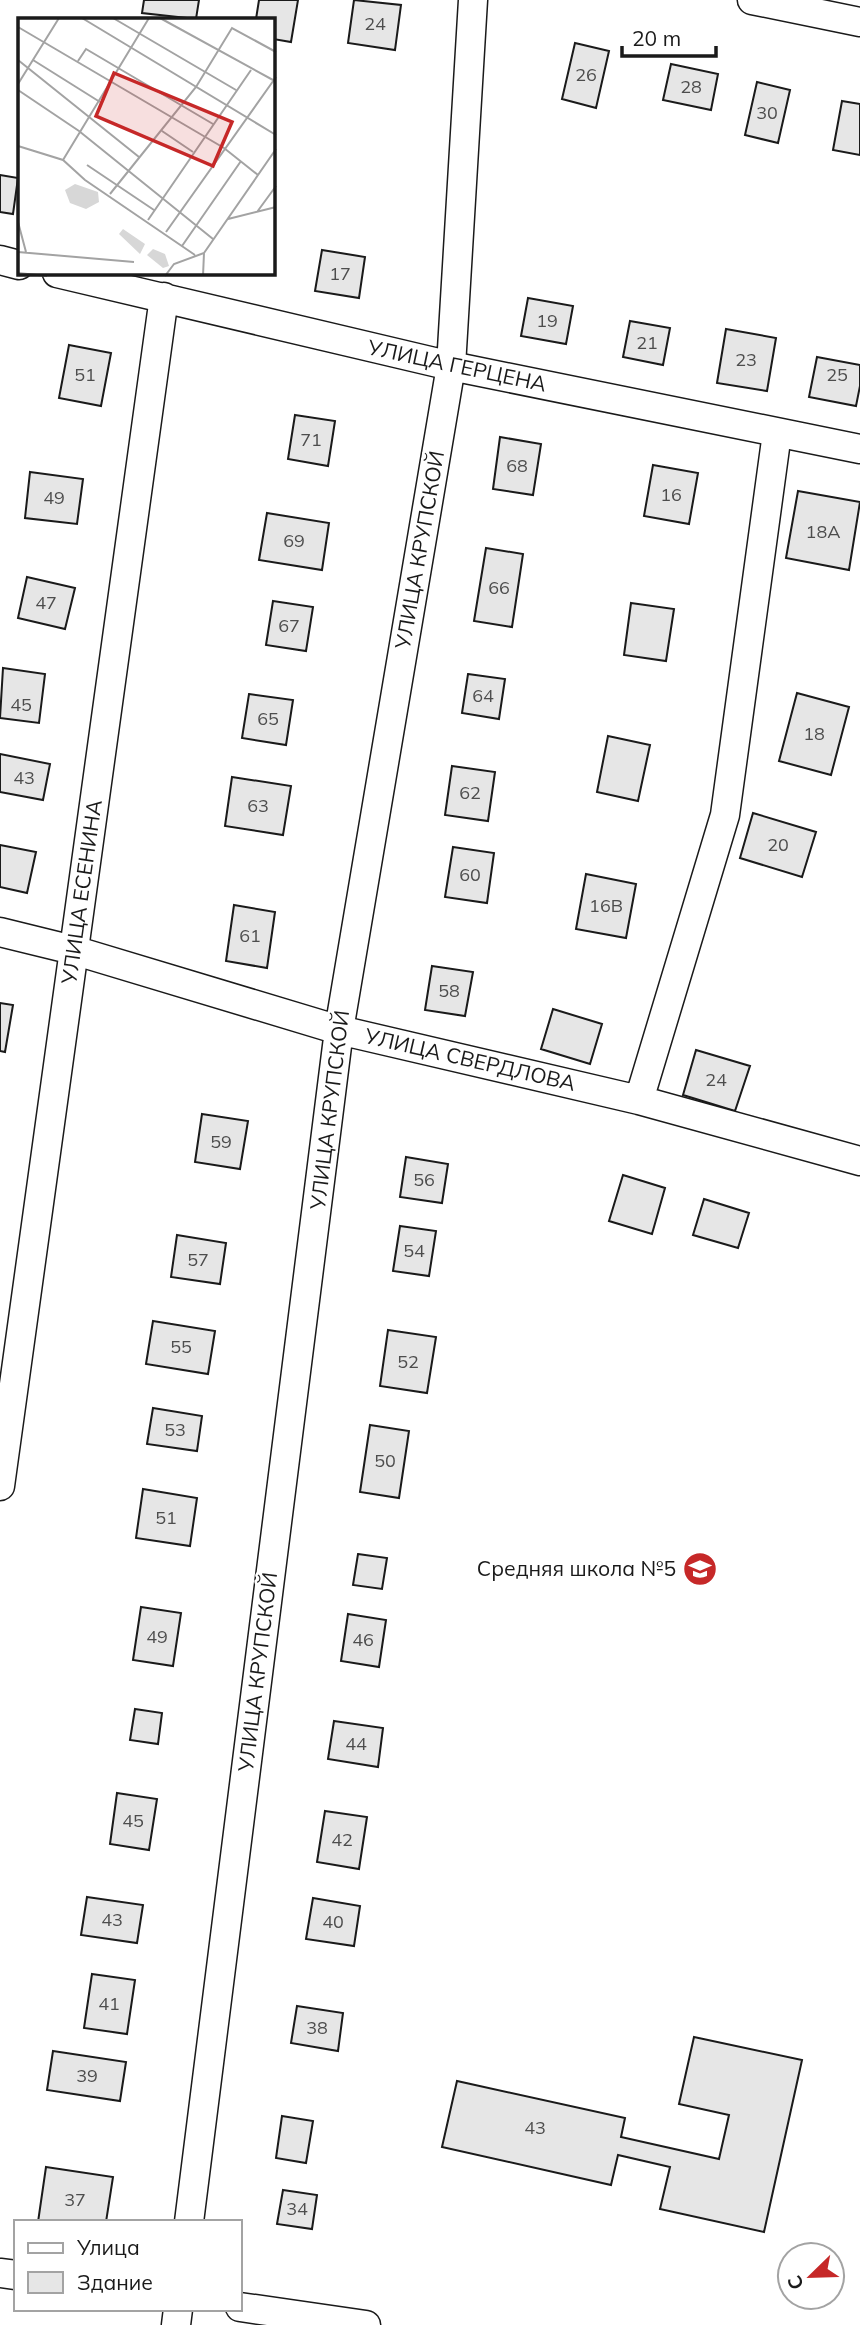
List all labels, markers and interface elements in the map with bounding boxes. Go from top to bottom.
house number: 24 [364,12,386,35]
scale bar [622,14,716,58]
inset map [18,18,275,275]
text: 20 m [632,25,681,51]
house number: 26 [575,63,597,86]
house number: 28 [680,75,702,98]
house number: 30 [756,101,778,124]
house number: 17 [329,262,351,285]
house number: 19 [536,309,558,332]
house number: 21 [636,331,658,354]
street label: УЛИЦА ГЕРЦЕНА [365,333,549,397]
house number: 23 [735,348,757,371]
house number: 51 [74,363,96,386]
house number: 25 [826,363,848,386]
house number: 71 [300,428,322,451]
street label: УЛИЦА КРУПСКОЙ [389,449,449,652]
house number: 68 [506,454,528,477]
house number: 16 [660,483,682,506]
house number: 49 [43,486,65,509]
house number: 18А [806,520,840,543]
house number: 69 [283,529,305,552]
house number: 66 [488,576,510,599]
house number: 47 [35,591,57,614]
house number: 67 [278,614,300,637]
house number: 64 [472,684,494,707]
house number: 45 [10,693,32,716]
house number: 65 [257,707,279,730]
house number: 18 [803,722,825,745]
house number: 43 [13,766,35,789]
house number: 62 [459,781,481,804]
house number: 63 [247,794,269,817]
street label: УЛИЦА ЕСЕНИНА [55,798,107,987]
house number: 20 [767,833,789,856]
house number: 60 [459,863,481,886]
house number: 16В [589,894,623,917]
house number: 61 [239,924,261,947]
house number: 58 [438,979,460,1002]
street label: УЛИЦА КРУПСКОЙ [304,1009,354,1212]
street label: УЛИЦА СВЕРДЛОВА [361,1022,579,1096]
house number: 24 [705,1068,727,1091]
house number: 59 [210,1130,232,1153]
house number: 56 [413,1168,435,1191]
house number: 54 [403,1239,425,1262]
house number: 57 [187,1248,209,1271]
house number: 55 [170,1335,192,1358]
house number: 52 [397,1350,419,1373]
house number: 53 [164,1418,186,1441]
house number: 50 [374,1449,396,1472]
house number: 51 [155,1506,177,1529]
school or university icon: Средняя школа №5 [681,1550,719,1588]
place label: Средняя школа №5 [477,1555,676,1581]
street label: УЛИЦА КРУПСКОЙ [232,1571,282,1774]
house number: 49 [146,1625,168,1648]
house number: 46 [352,1628,374,1651]
house number: 44 [345,1732,367,1755]
house number: 45 [122,1809,144,1832]
house number: 42 [331,1828,353,1851]
house number: 43 [101,1908,123,1931]
house number: 40 [322,1910,344,1933]
house number: 41 [98,1992,120,2015]
house number: 38 [306,2016,328,2039]
house number: 39 [76,2064,98,2087]
house number: 43 [524,2116,546,2139]
house number: 37 [64,2188,86,2211]
house number: 34 [286,2197,308,2220]
legend [14,2220,242,2311]
text: Улица [76,2234,140,2260]
north arrow [776,2241,846,2311]
text: Здание [77,2269,153,2295]
text: С [782,2272,809,2293]

